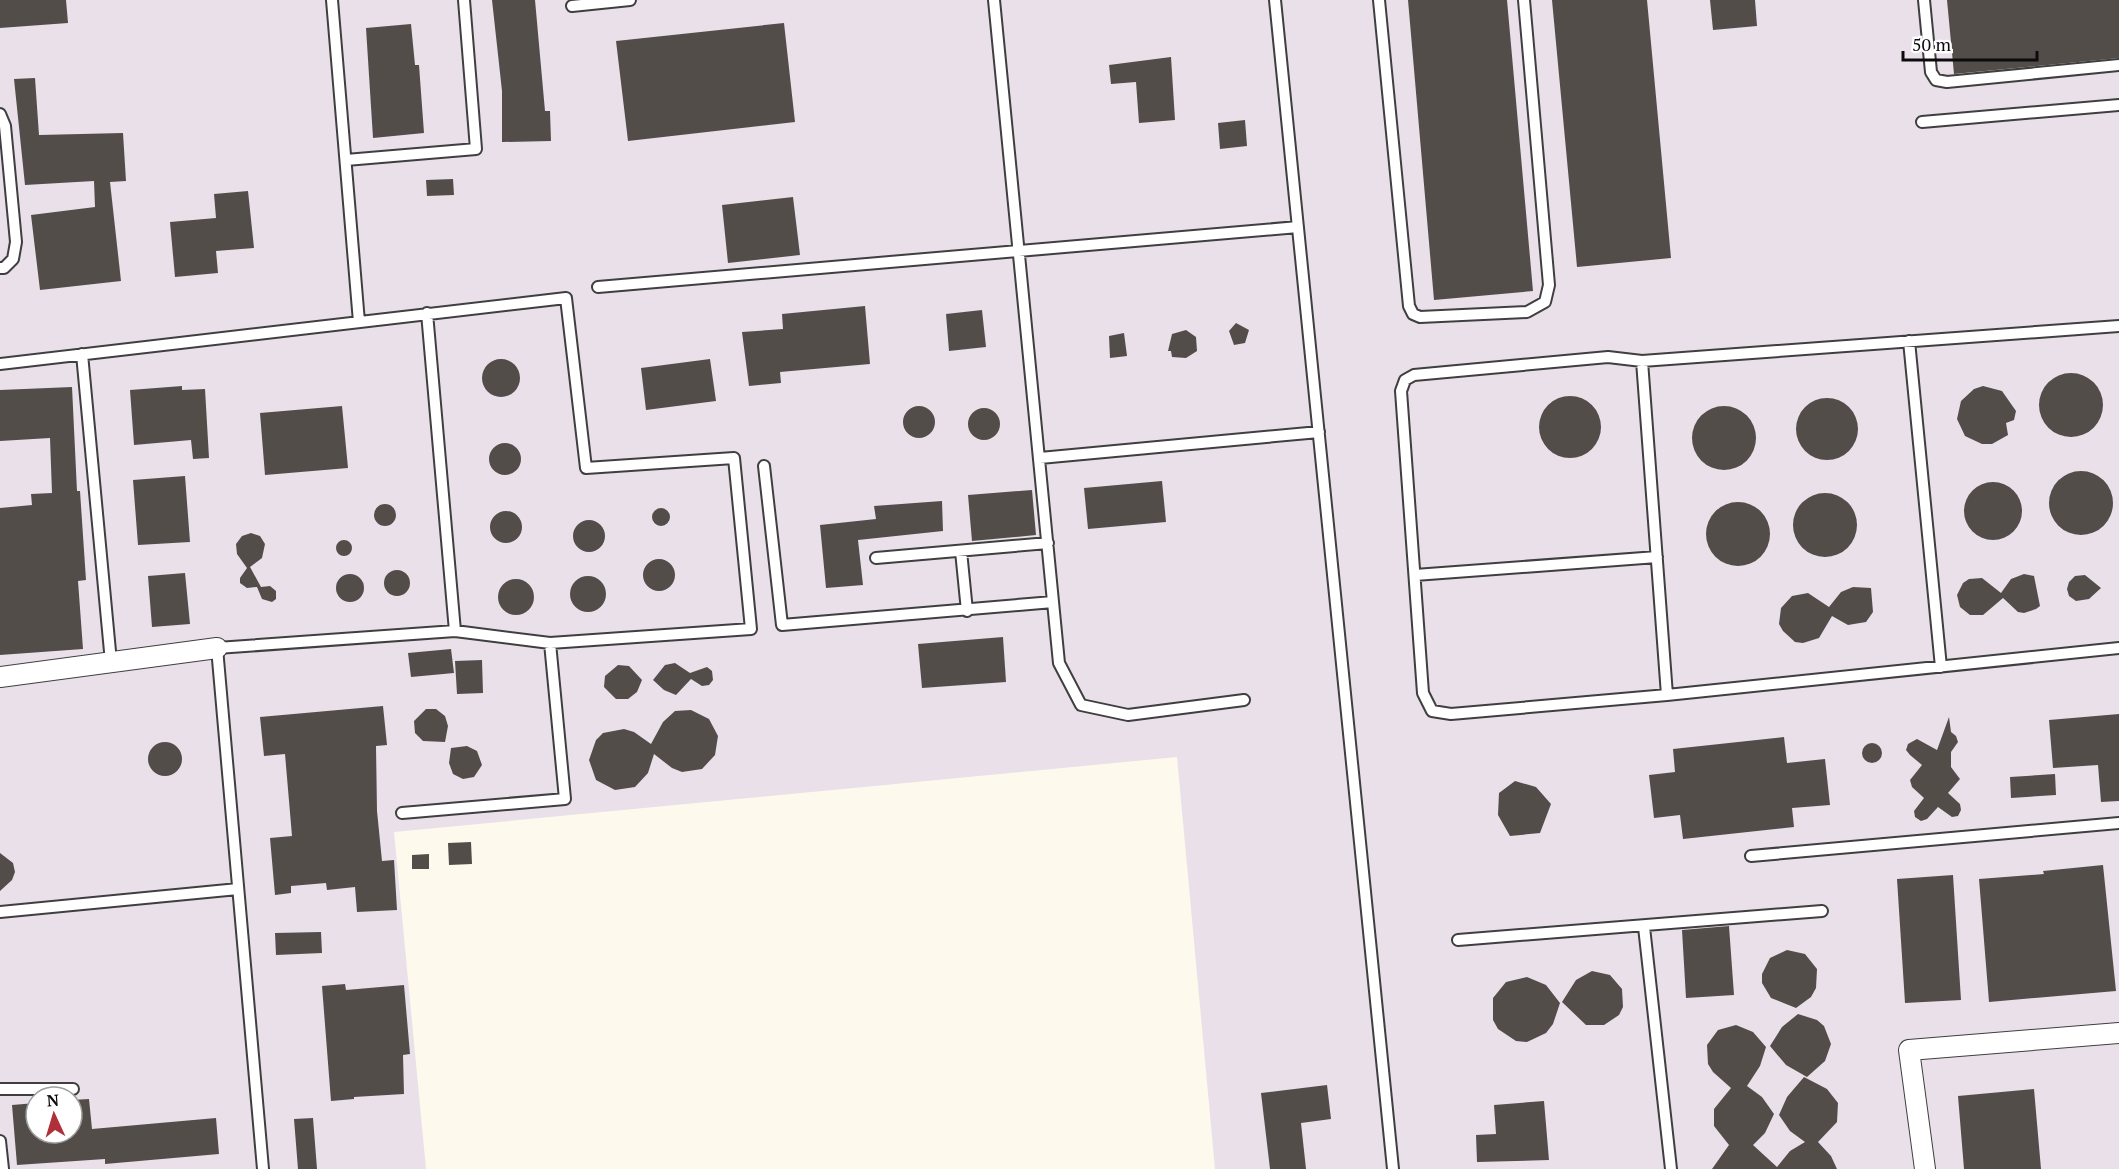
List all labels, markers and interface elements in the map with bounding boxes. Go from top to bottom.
scale bar [1903,24,2036,62]
text: 50 m [1912,32,1952,56]
north arrow [24,1085,84,1145]
text: N [46,1089,60,1111]

